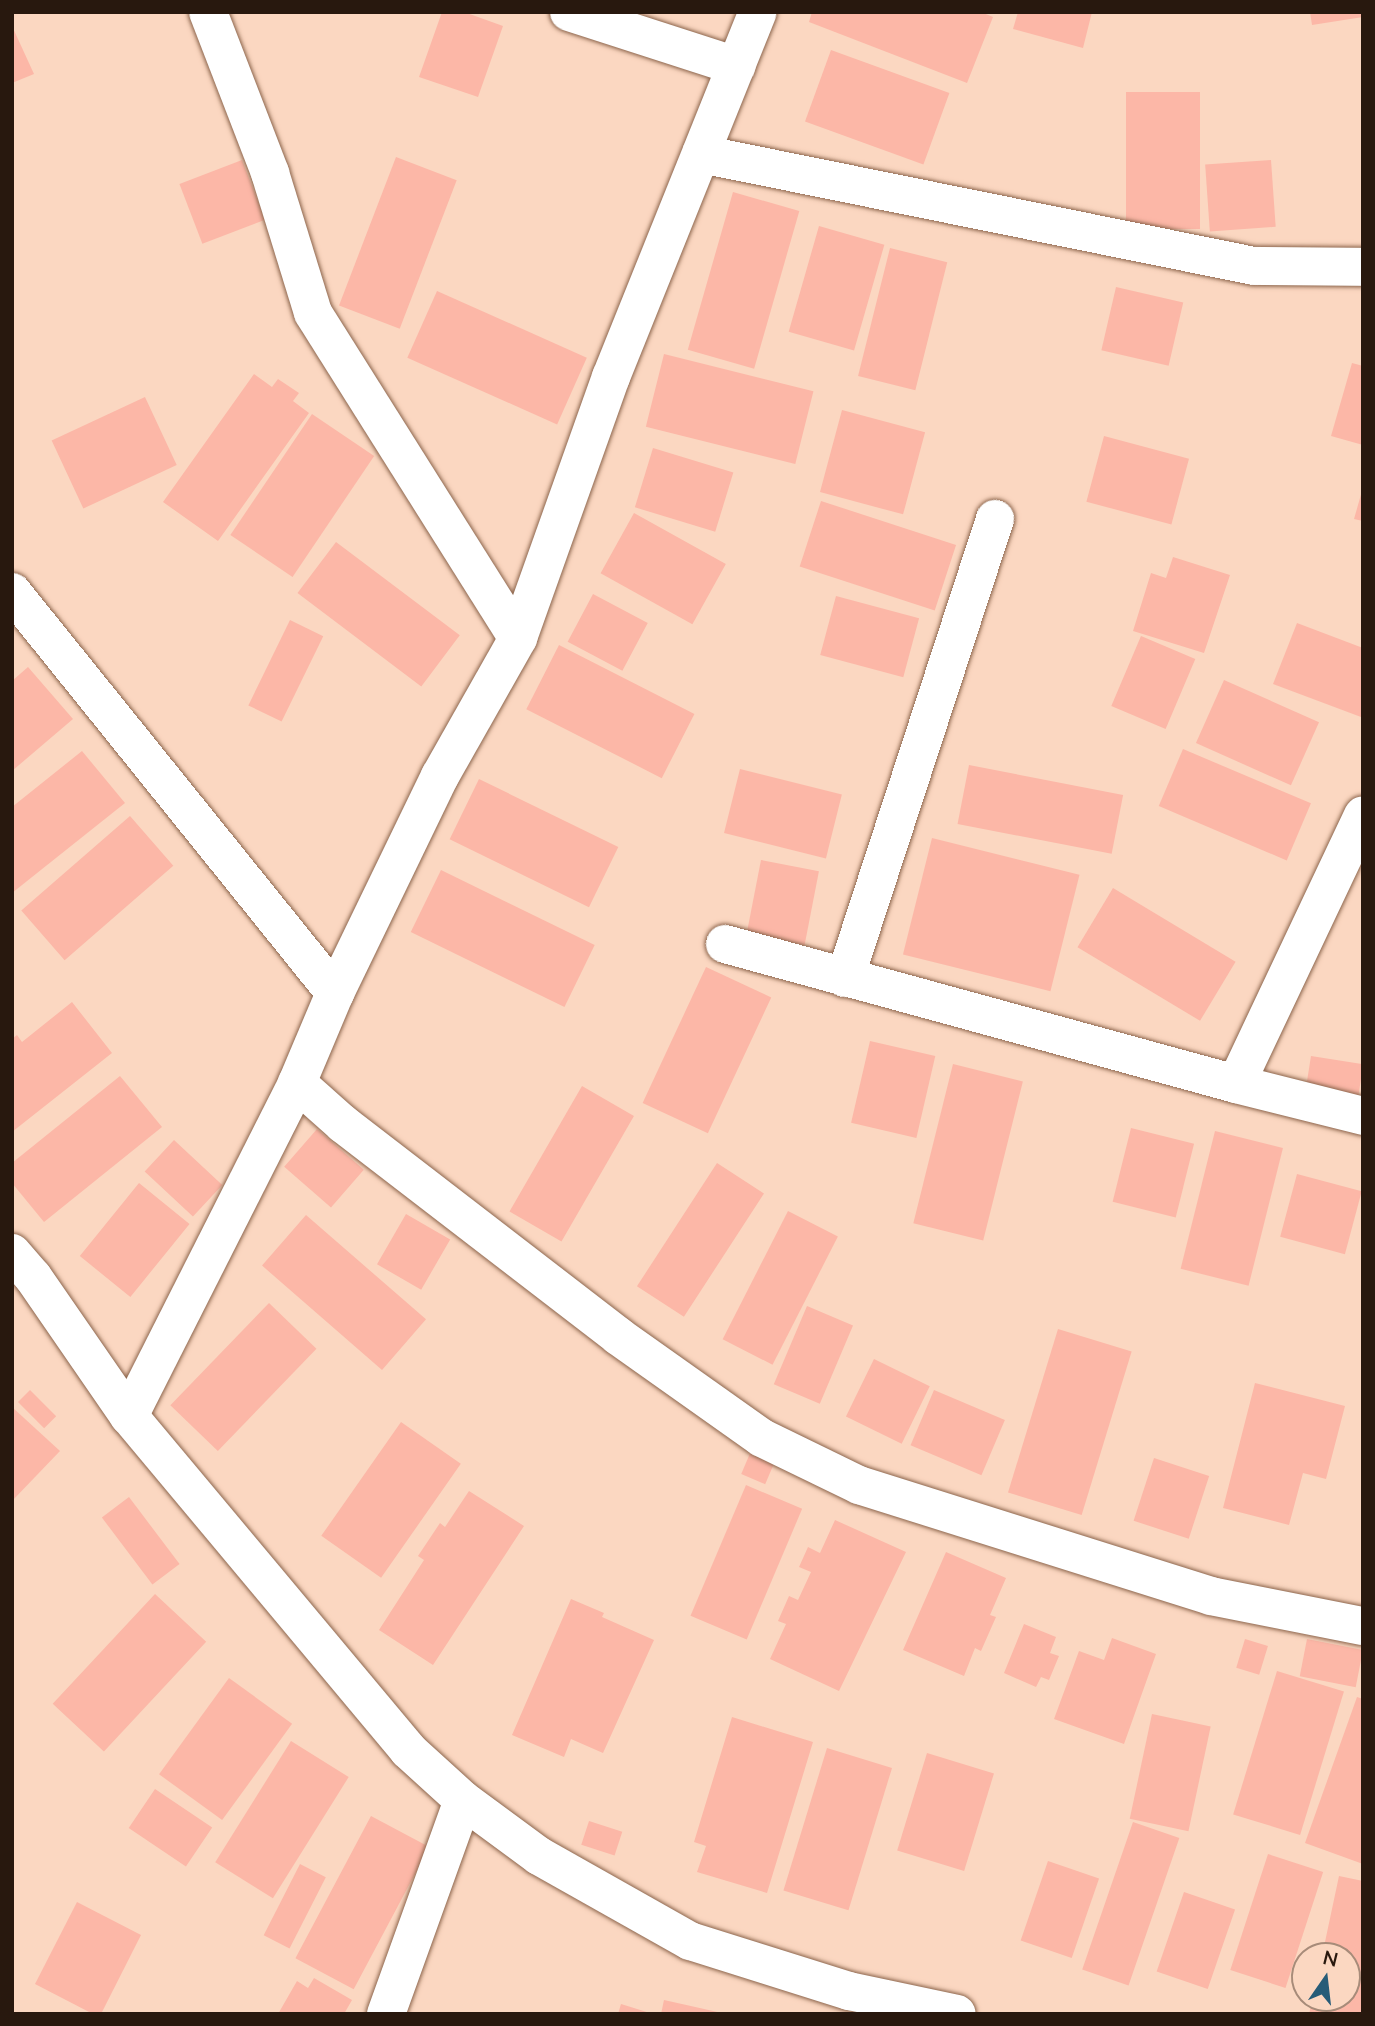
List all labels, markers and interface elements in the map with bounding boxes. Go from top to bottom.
north arrow [1291,1942,1361,2012]
text: N [1321,1945,1341,1971]

